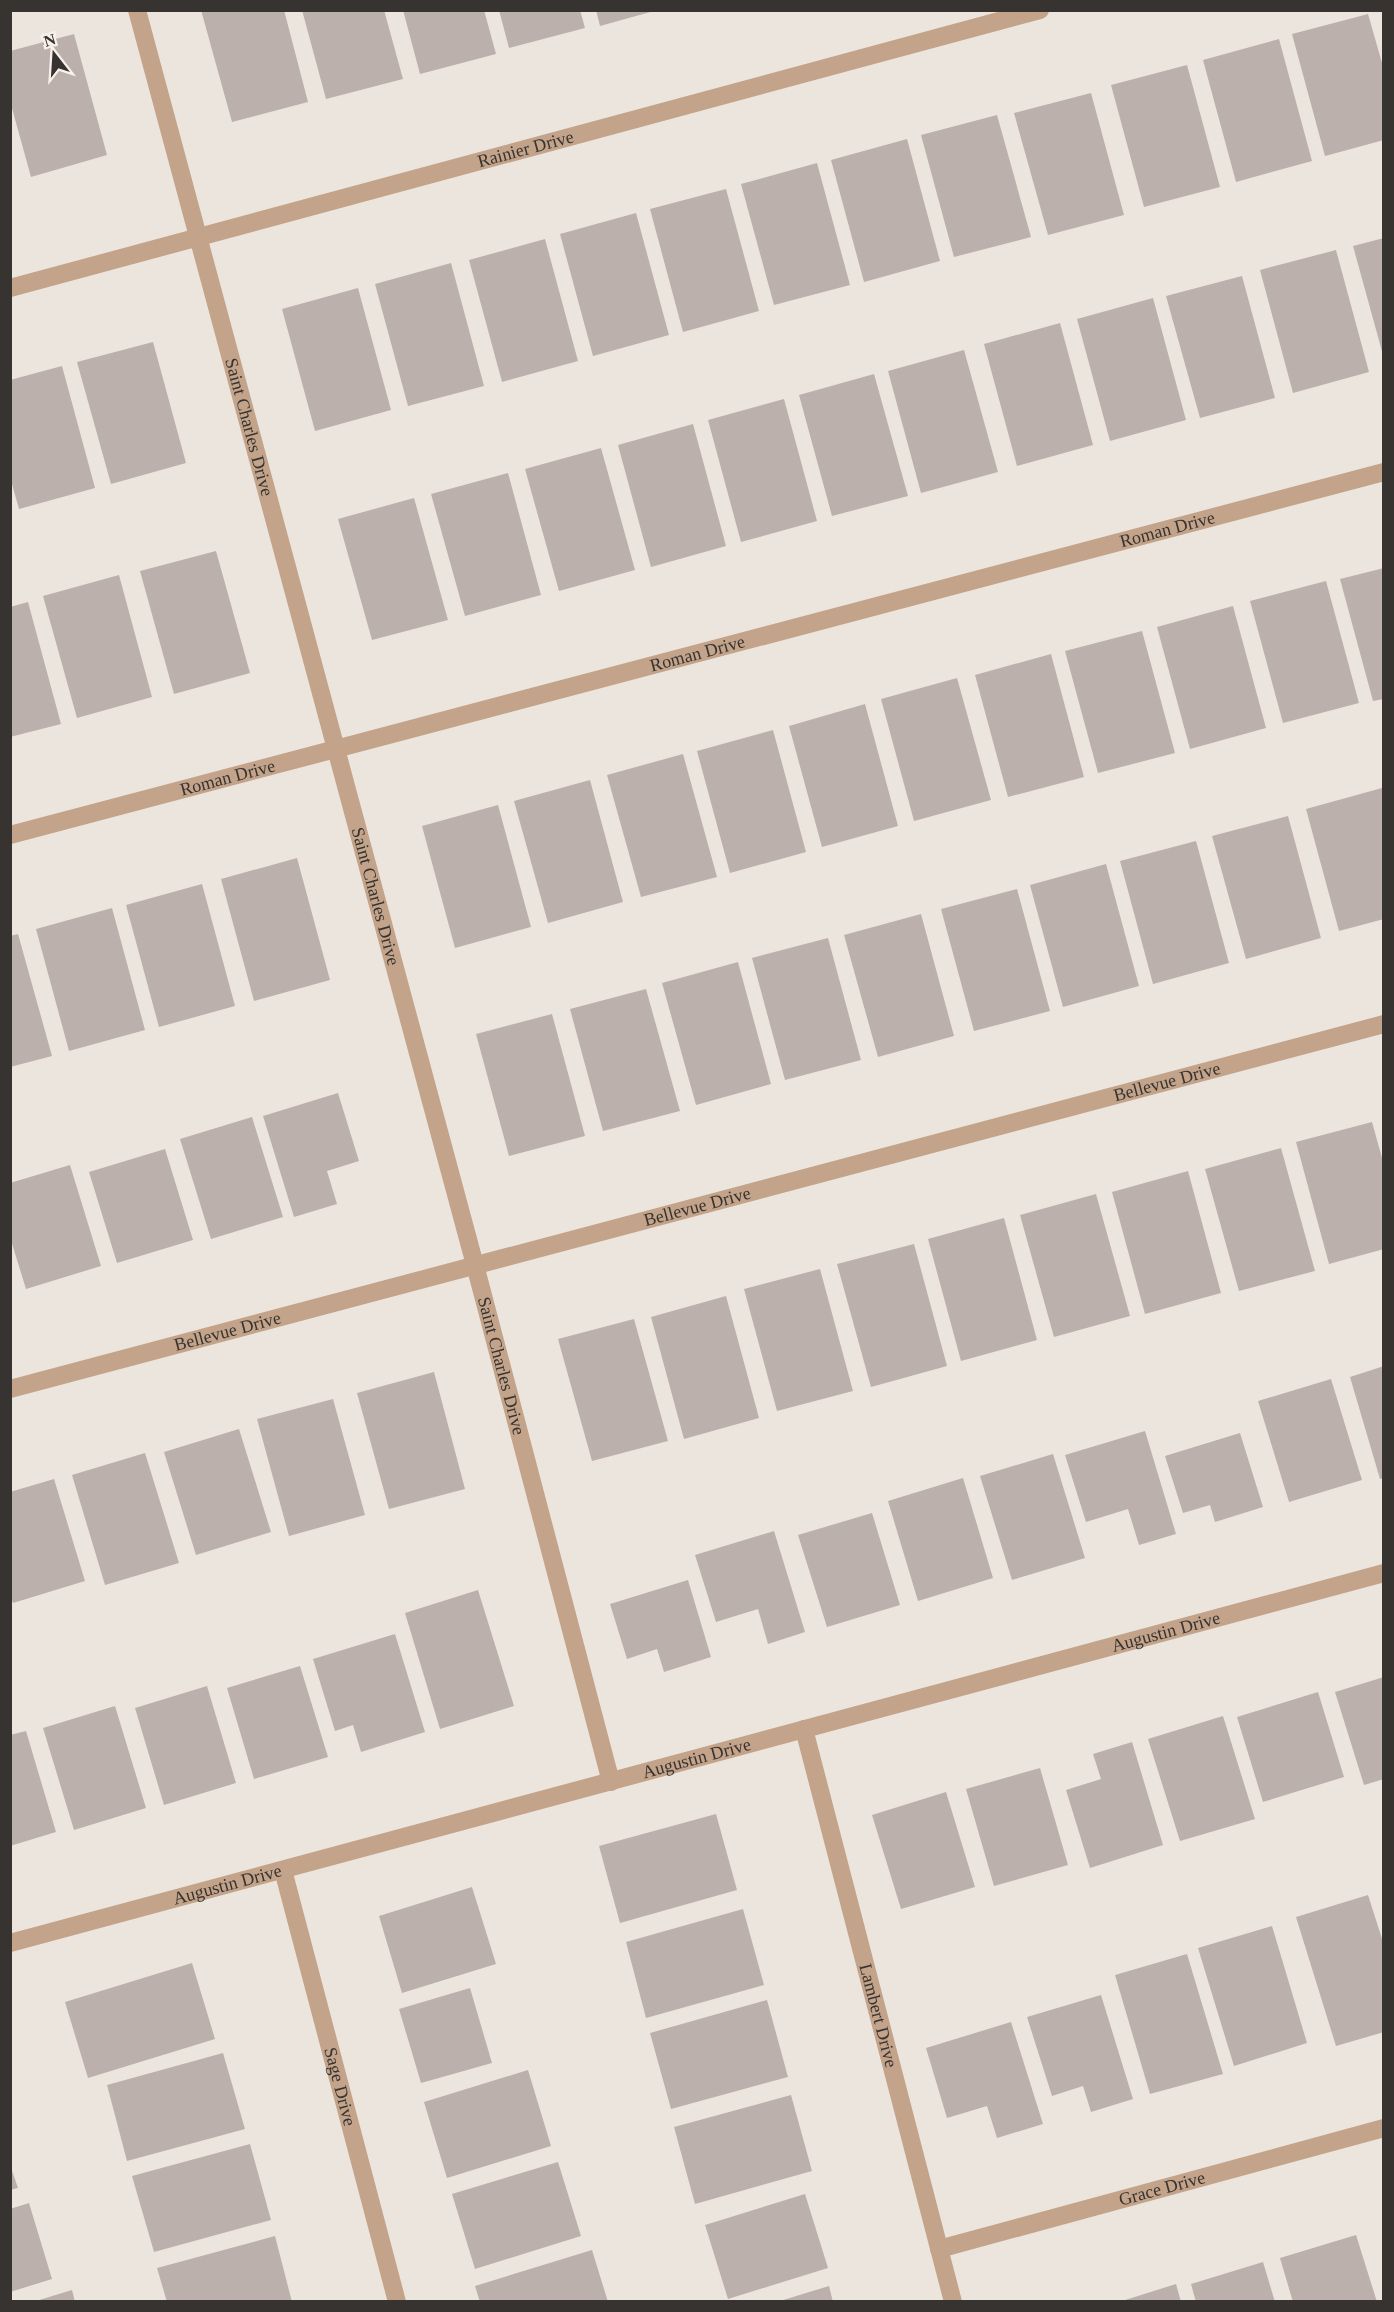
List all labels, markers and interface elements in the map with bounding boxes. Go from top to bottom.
north arrow [24,24,84,84]
text: N [42,30,58,50]
street label: Rainier Drive [475,126,576,171]
street label: Saint Charles Drive [221,356,277,498]
street label: Roman Drive [1118,507,1217,551]
street label: Roman Drive [648,631,747,676]
street label: Roman Drive [178,755,277,800]
street label: Saint Charles Drive [348,825,404,968]
street label: Bellevue Drive [1111,1058,1222,1105]
street label: Bellevue Drive [642,1183,753,1230]
street label: Saint Charles Drive [474,1295,529,1437]
street label: Bellevue Drive [172,1308,283,1355]
street label: Augustin Drive [1109,1608,1222,1656]
street label: Augustin Drive [640,1734,753,1782]
street label: Augustin Drive [171,1860,284,1909]
street label: Lambert Drive [855,1961,902,2070]
street label: Sage Drive [320,2045,360,2128]
street label: Grace Drive [1117,2167,1207,2210]

